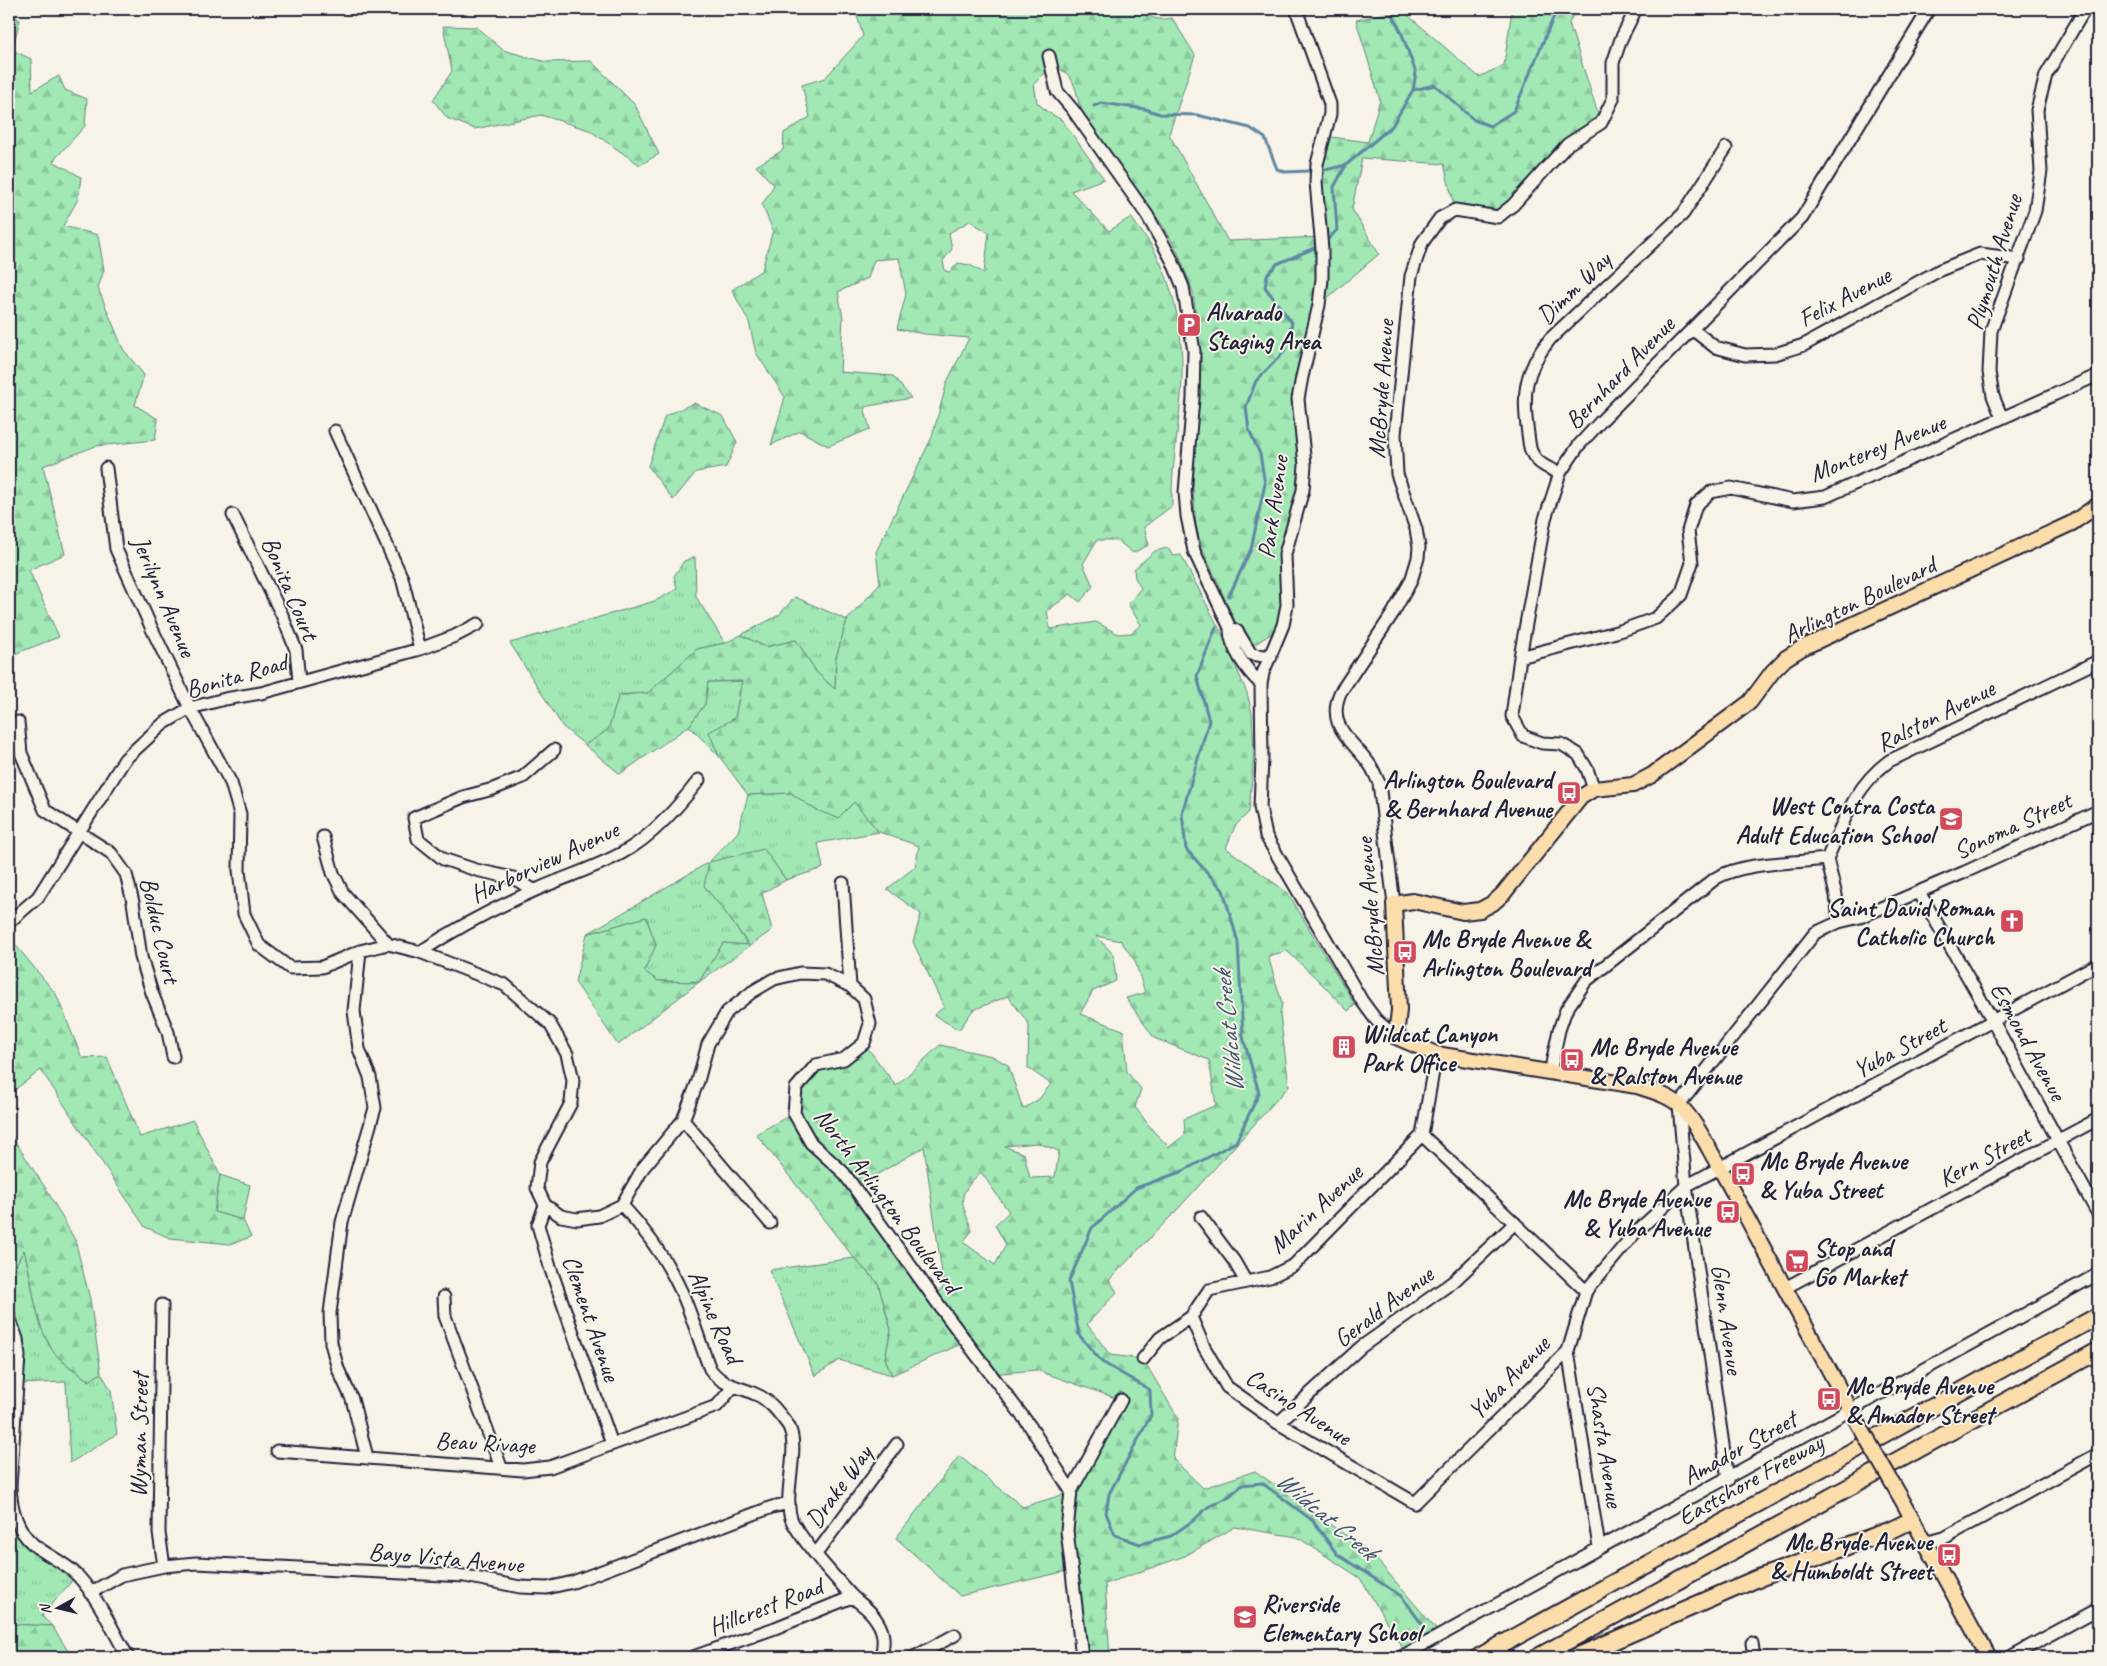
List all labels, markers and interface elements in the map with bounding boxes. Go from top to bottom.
street label: Plymouth Avenue [1958,189,2030,334]
street label: Dimm Way [1530,243,1619,331]
street label: Felix Avenue [1793,258,1898,335]
place label: Alvarado Staging Area [1206,296,1322,357]
street label: Bernhard Avenue [1558,308,1683,436]
parking icon: Alvarado Staging Area [1176,312,1202,338]
street label: McBryde Avenue [1360,317,1402,459]
street label: Monterey Avenue [1805,405,1952,490]
street label: Park Avenue [1250,452,1296,561]
street label: Jerilynn Avenue [124,530,205,663]
street label: Bonita Court [254,532,327,648]
street label: Arlington Boulevard [1778,547,1945,651]
street label: Bonita Road [182,645,294,706]
street label: Ralston Avenue [1871,672,2002,759]
place label: Arlington Boulevard & Bernhard Avenue [1383,764,1556,825]
bus stop icon: Arlington Boulevard & Bernhard Avenue [1556,780,1582,806]
street label: Sonoma Street [1948,784,2079,867]
place label: West Contra Costa Adult Education School [1736,790,1939,851]
school or university icon: West Contra Costa Adult Education School [1938,806,1964,832]
street label: Harborview Avenue [465,813,626,910]
street label: McBryde Avenue [1348,835,1392,977]
street label: Bolduc Court [132,874,188,989]
place label: Saint David Roman Catholic Church [1827,892,1996,953]
church icon: Saint David Roman Catholic Church [1999,908,2025,934]
place label: Mc Bryde Avenue & Arlington Boulevard [1422,923,1594,984]
bus stop icon: Mc Bryde Avenue & Arlington Boulevard [1392,939,1418,965]
water label: Wildcat Creek [1205,964,1251,1094]
street label: Esmond Avenue [1982,977,2075,1108]
street label: Yuba Street [1847,1009,1954,1086]
place label: Wildcat Canyon Park Office [1362,1018,1499,1079]
place label: Mc Bryde Avenue & Ralston Avenue [1590,1031,1743,1092]
building icon: Wildcat Canyon Park Office [1331,1034,1357,1060]
bus stop icon: Mc Bryde Avenue & Ralston Avenue [1559,1047,1585,1073]
street label: North Arlington Boulevard [807,1101,970,1303]
street label: Kern Street [1933,1118,2038,1194]
place label: Mc Bryde Avenue & Yuba Street [1760,1145,1910,1206]
street label: Marin Avenue [1262,1156,1371,1260]
bus stop icon: Mc Bryde Avenue & Yuba Street [1730,1161,1756,1187]
place label: Mc Bryde Avenue & Yuba Avenue [1563,1183,1713,1244]
bus stop icon: Mc Bryde Avenue & Yuba Avenue [1715,1199,1741,1225]
place label: Stop and Go Market [1814,1232,1909,1293]
supermarket icon: Stop and Go Market [1784,1248,1810,1274]
street label: Clement Avenue [555,1251,628,1387]
street label: Gerald Avenue [1327,1258,1441,1355]
street label: Glenn Avenue [1703,1262,1751,1378]
street label: Alpine Road [680,1265,752,1372]
street label: Yuba Avenue [1461,1328,1558,1426]
street label: Casino Avenue [1240,1361,1359,1454]
street label: Wyman Street [122,1369,156,1498]
place label: Mc Bryde Avenue & Amador Street [1846,1370,1997,1431]
street label: Shasta Avenue [1579,1381,1631,1511]
bus stop icon: Mc Bryde Avenue & Amador Street [1816,1386,1842,1412]
street label: Amador Street [1677,1402,1805,1492]
street label: Beau Rivage [435,1424,537,1462]
street label: Eastshore Freeway [1672,1426,1830,1533]
street label: Drake Way [798,1437,881,1534]
water label: Wildcat Creek [1269,1464,1388,1571]
place label: Mc Bryde Avenue & Humboldt Street [1770,1526,1935,1587]
street label: Bayo Vista Avenue [367,1535,526,1581]
bus stop icon: Mc Bryde Avenue & Humboldt Street [1936,1542,1962,1568]
street label: Hillcrest Road [704,1569,831,1643]
north arrow [32,1584,82,1634]
place label: Riverside Elementary School [1262,1588,1425,1649]
text: N [36,1602,55,1615]
school or university icon: Riverside Elementary School [1232,1604,1258,1630]

